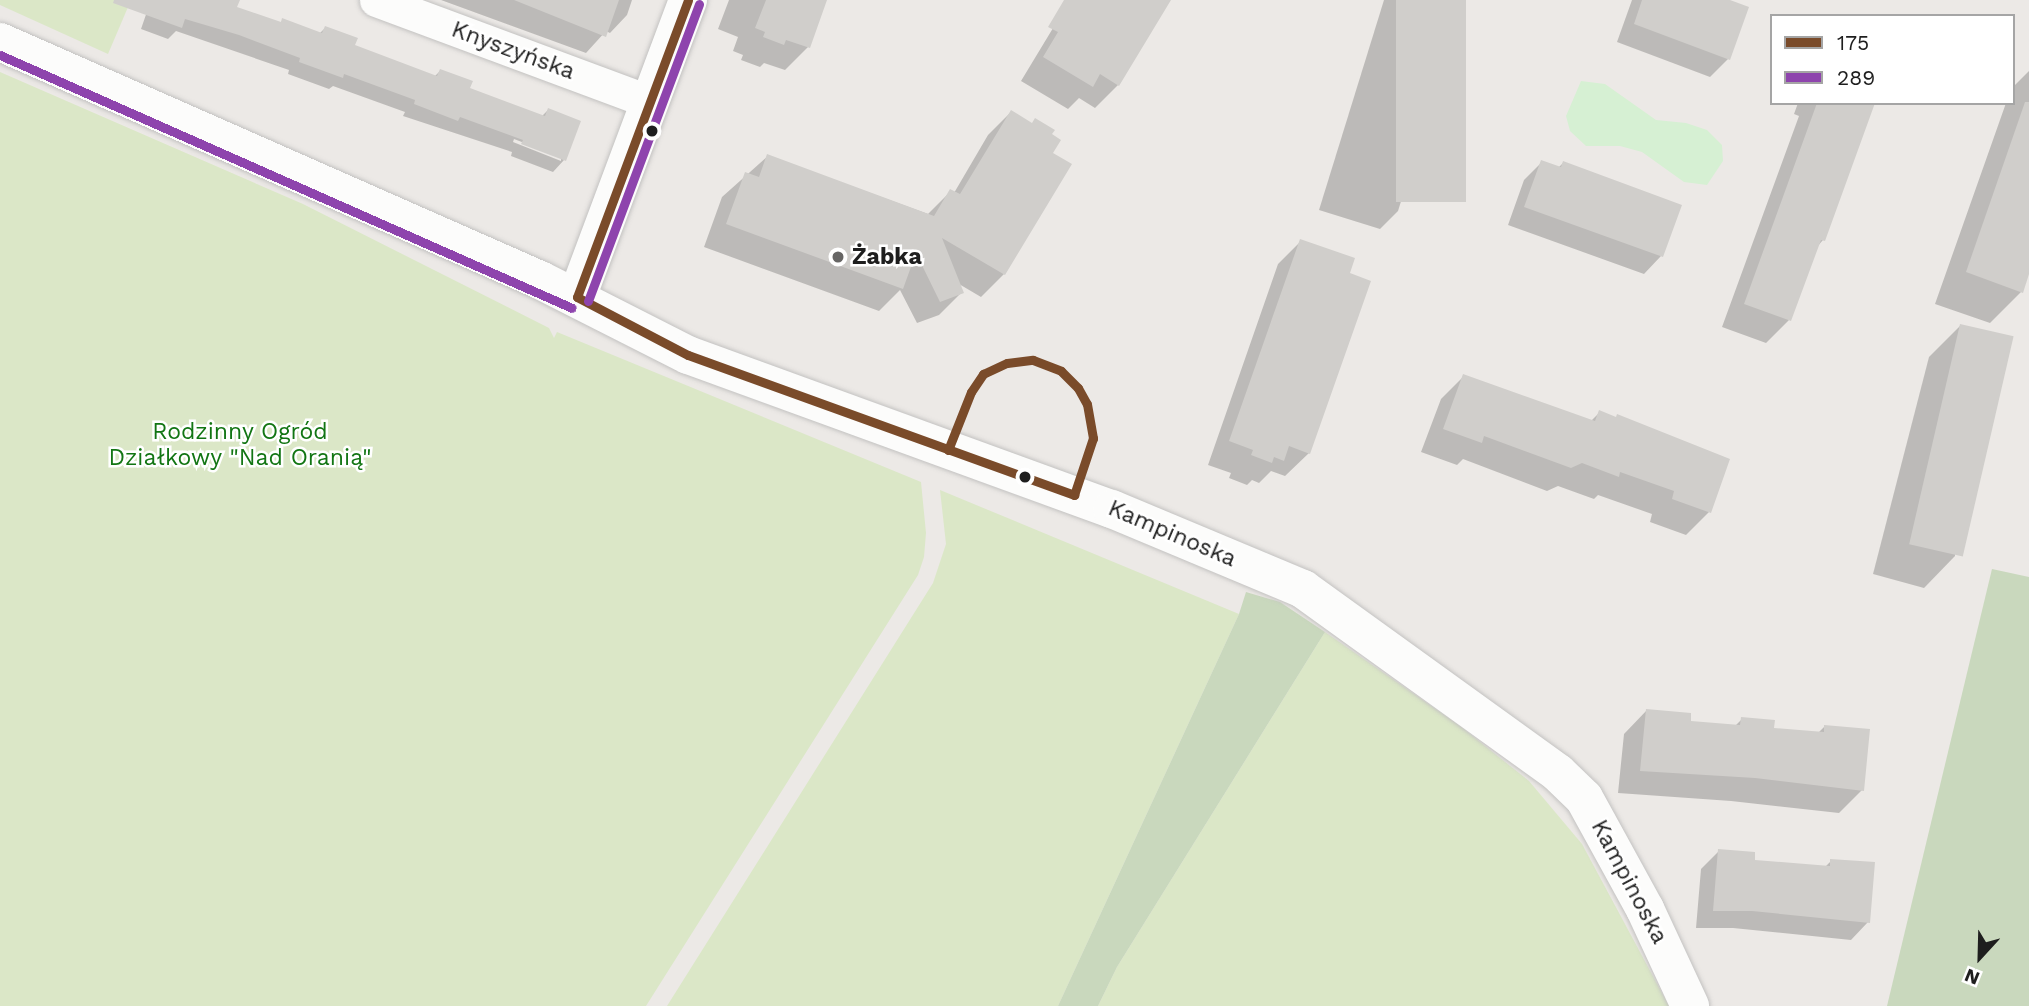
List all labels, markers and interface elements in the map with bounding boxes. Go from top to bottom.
legend [1770,14,2015,105]
street label: Knyszyńska [448,16,578,86]
text: 175 [1837,30,1869,55]
text: 289 [1837,65,1875,90]
unlabelled marker [645,124,659,138]
place label: Żabka [852,243,922,271]
marker: Żabka [830,249,846,265]
park label: Rodzinny Ogród Działkowy "Nad Oranią" [108,418,372,472]
unlabelled marker [1018,470,1032,484]
street label: Kampinoska [1104,495,1240,573]
street label: Kampinoska [1585,815,1673,949]
north arrow [1945,922,2015,992]
text: N [1961,964,1983,990]

